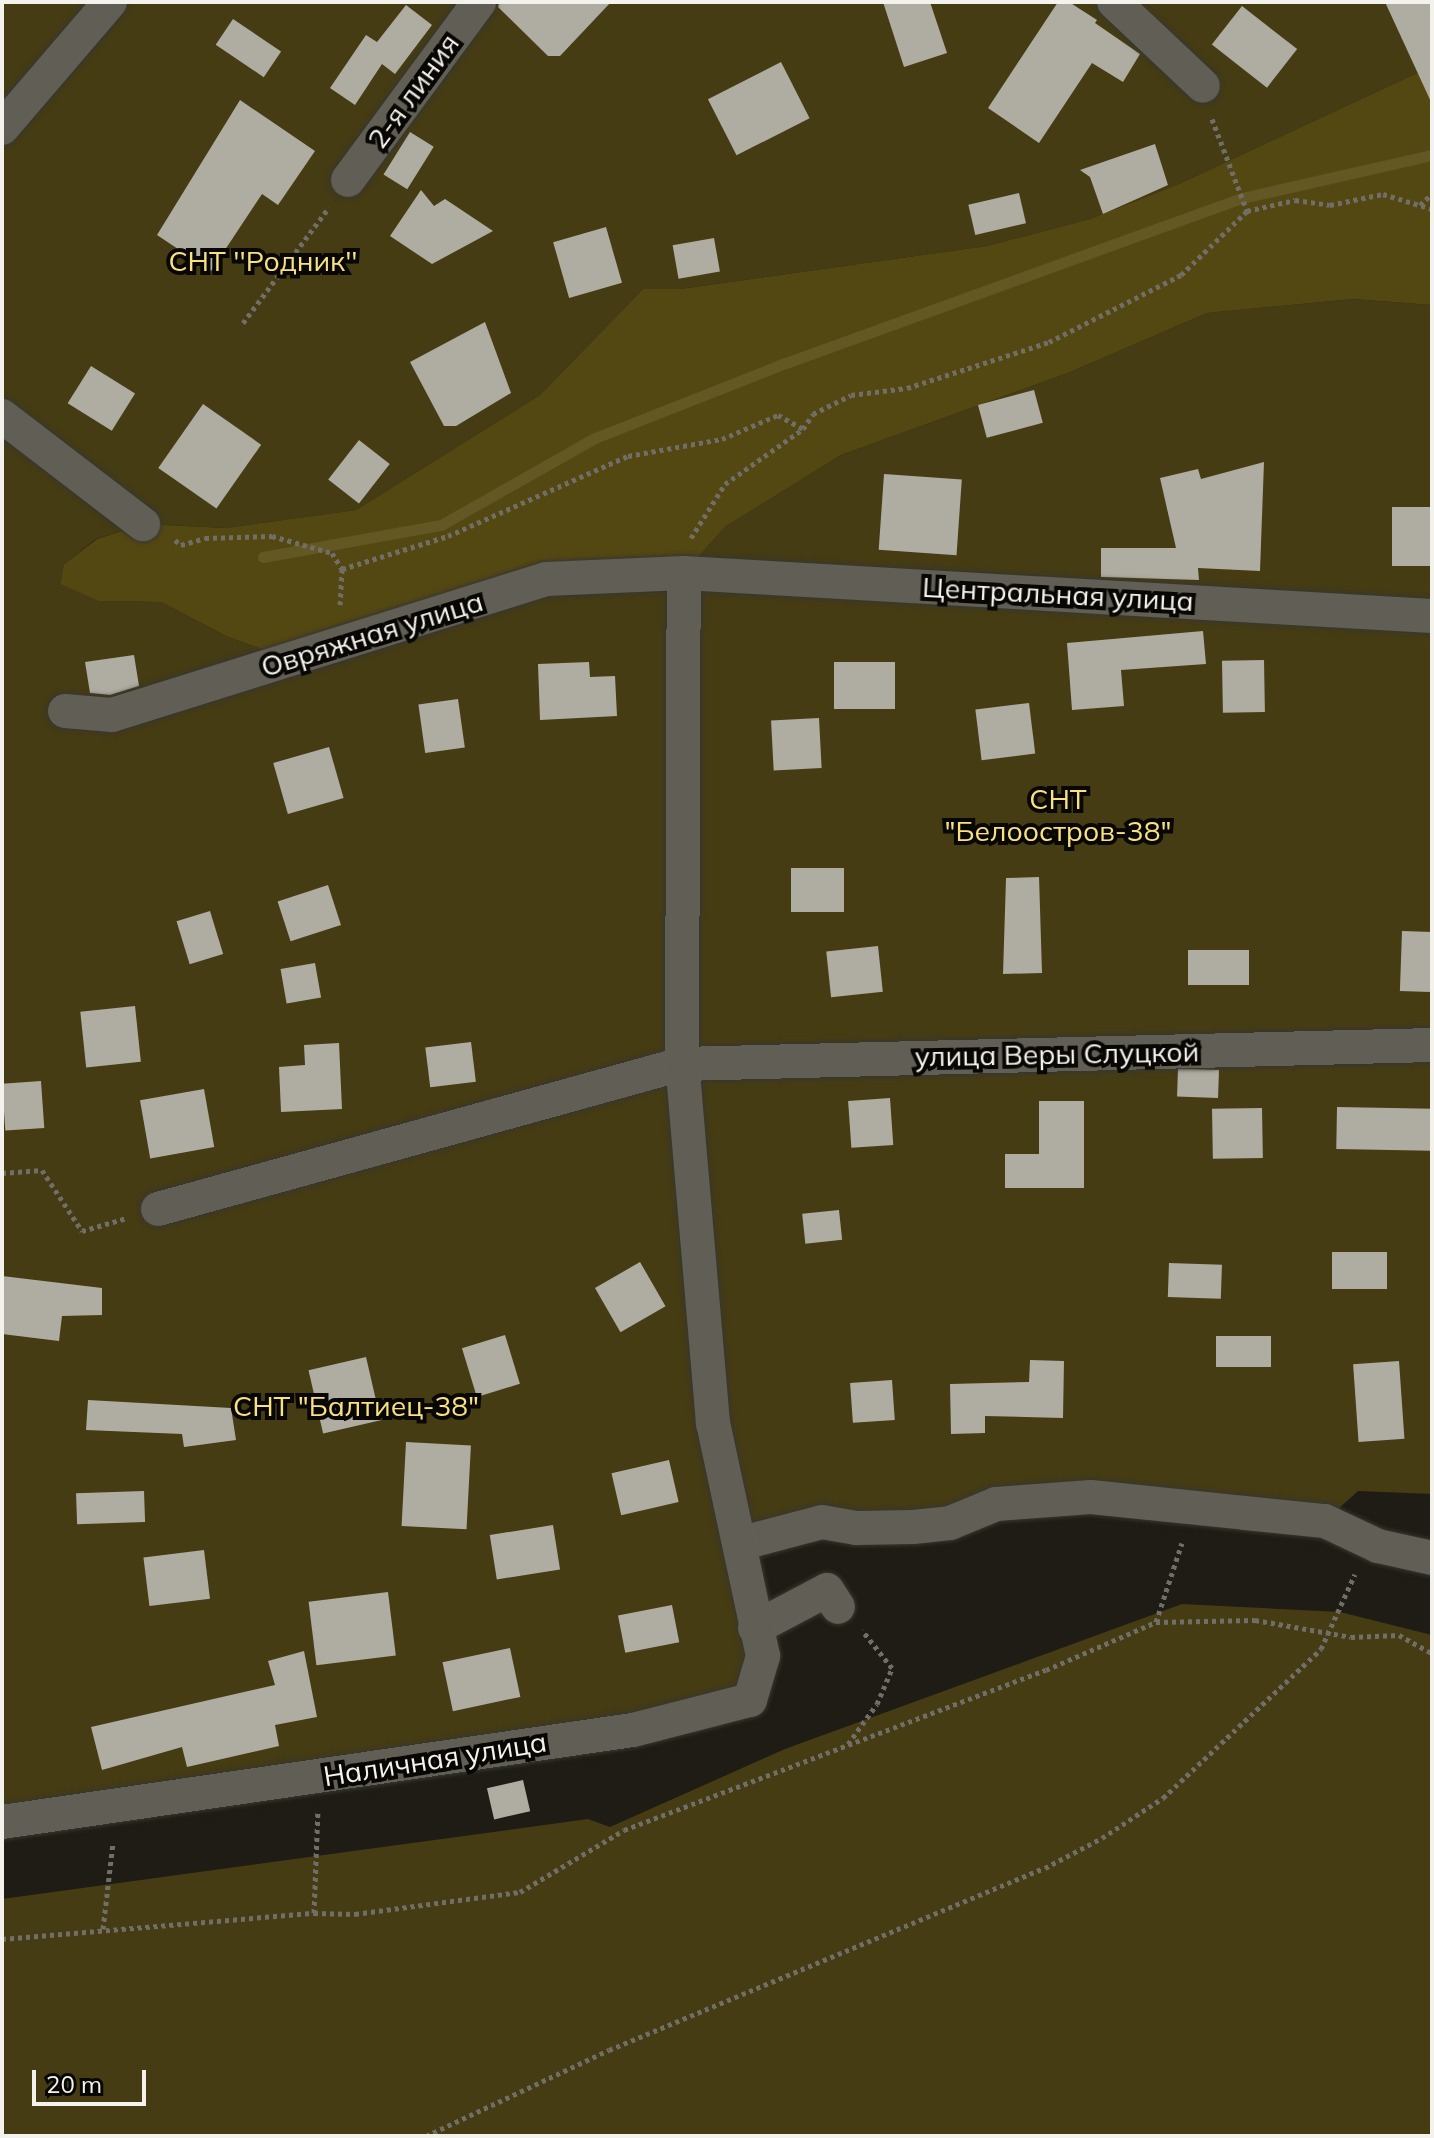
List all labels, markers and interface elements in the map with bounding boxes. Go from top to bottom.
street label: 2-я линия [360,27,466,155]
park label: СНТ ''Родник'' [168,244,358,278]
street label: Центральная улица [922,570,1194,618]
street label: Овряжная улица [257,584,487,684]
park label: СНТ "Белоостров-38" [945,782,1171,848]
street label: улица Веры Слуцкой [914,1035,1200,1073]
park label: СНТ "Балтиец-38" [233,1389,479,1423]
street label: Наличная улица [321,1725,549,1793]
scale bar [36,2054,150,2104]
text: 20 m [46,2069,102,2099]

